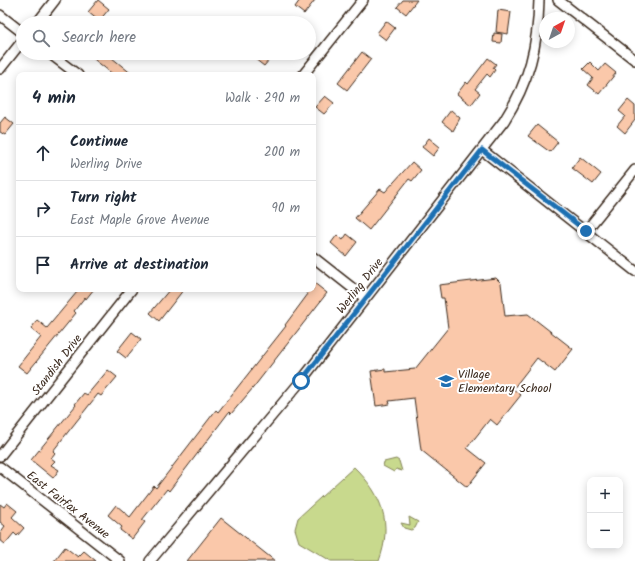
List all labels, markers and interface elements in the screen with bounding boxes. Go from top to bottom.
north arrow [539,12,575,48]
search box [16,16,316,60]
text: Search here [62,26,136,50]
icon: search [30,27,52,49]
text: 4 min [32,85,76,112]
text: Walk · 290 m [225,88,300,109]
text: Continue [70,130,128,154]
icon: ahead [32,142,54,164]
text: 200 m [264,142,300,163]
text: Werling Drive [70,154,142,175]
text: Turn right [70,186,137,210]
icon: right [32,198,54,220]
text: 90 m [272,198,300,219]
text: East Maple Grove Avenue [70,210,209,231]
route end [577,222,595,240]
text: Arrive at destination [70,253,209,277]
street label: Werling Drive [332,253,388,318]
icon: arrive [32,254,54,276]
street label: Standish Drive [27,330,87,400]
place label: Village Elementary School [458,365,551,398]
route start [292,372,310,390]
school or university icon: Village Elementary School [437,372,455,390]
street label: East Fairfax Avenue [22,466,114,544]
map controls [587,477,623,549]
button: + [587,477,623,513]
button: − [587,513,623,549]

